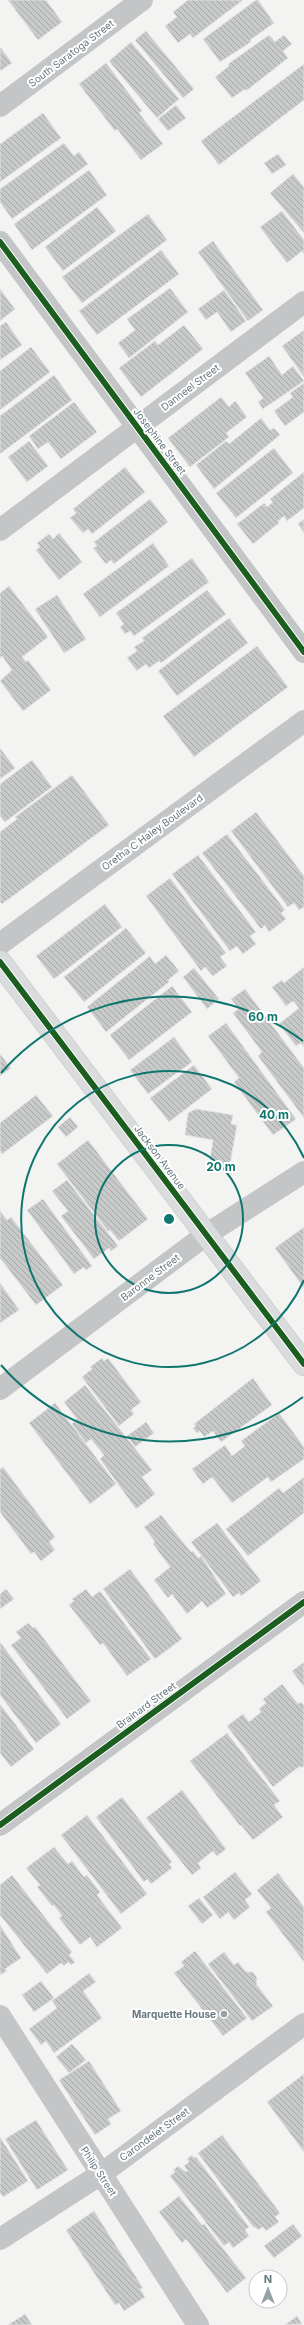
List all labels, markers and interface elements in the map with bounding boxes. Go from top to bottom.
street label: South Saratoga Street [26,17,117,89]
street label: Danneel Street [159,361,222,413]
street label: Josephine Street [131,405,189,477]
street label: Oretha C Haley Boulevard [99,791,205,873]
text: 60 m [248,1009,278,1024]
text: 40 m [259,1107,289,1122]
street label: Jackson Avenue [132,1122,188,1192]
text: 20 m [206,1159,236,1174]
centre of rings [162,1212,176,1226]
street label: Baronne Street [118,1251,182,1303]
street label: Brainard Street [114,1679,179,1731]
place label: Marquette House [132,2008,216,2020]
marker: Marquette House [219,2009,229,2019]
street label: Carondelet Street [117,2104,192,2163]
street label: Philip Street [79,2144,120,2199]
north arrow [248,2269,288,2309]
text: N [264,2272,272,2286]

